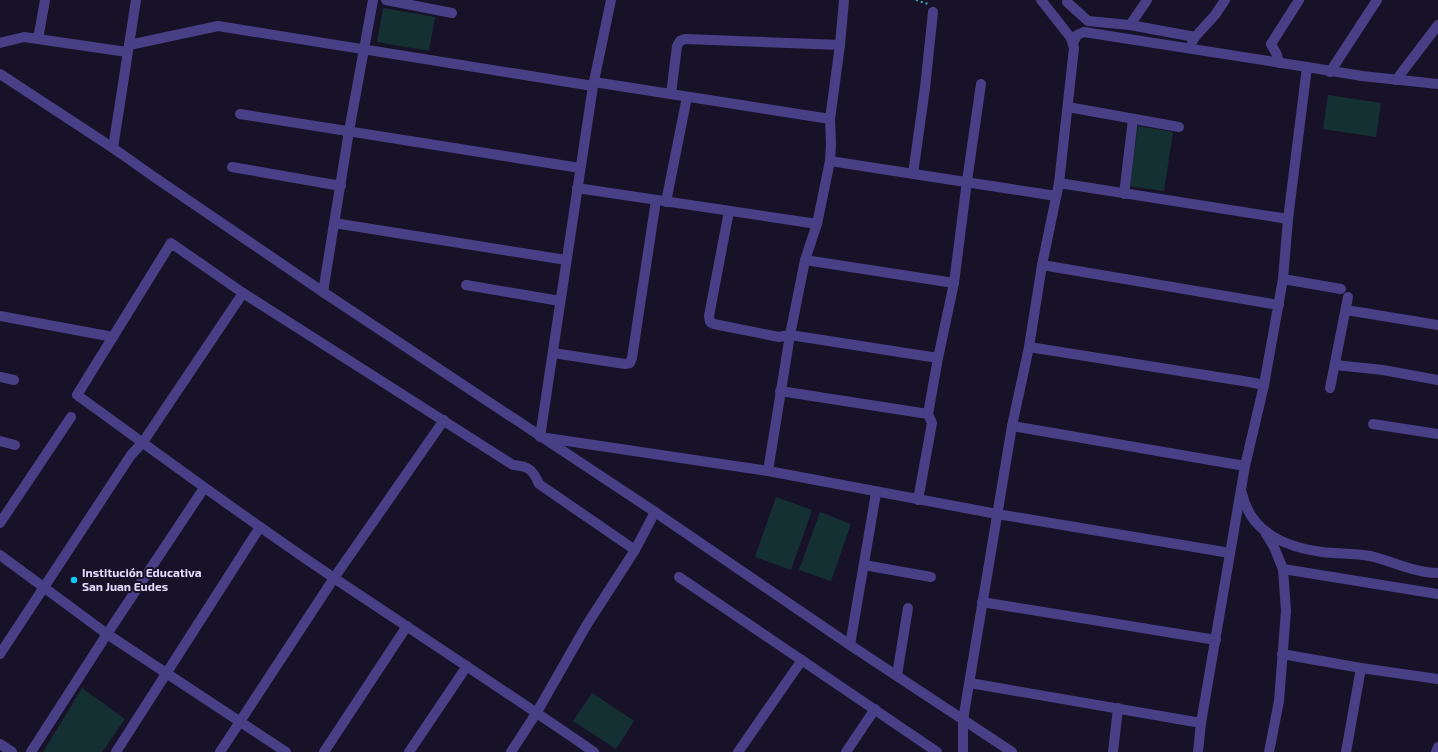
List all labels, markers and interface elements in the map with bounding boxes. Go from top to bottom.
place label: Institución Educativa San Juan Eudes [82,565,202,593]
marker: Institución Educativa San Juan Eudes [69,575,79,585]

